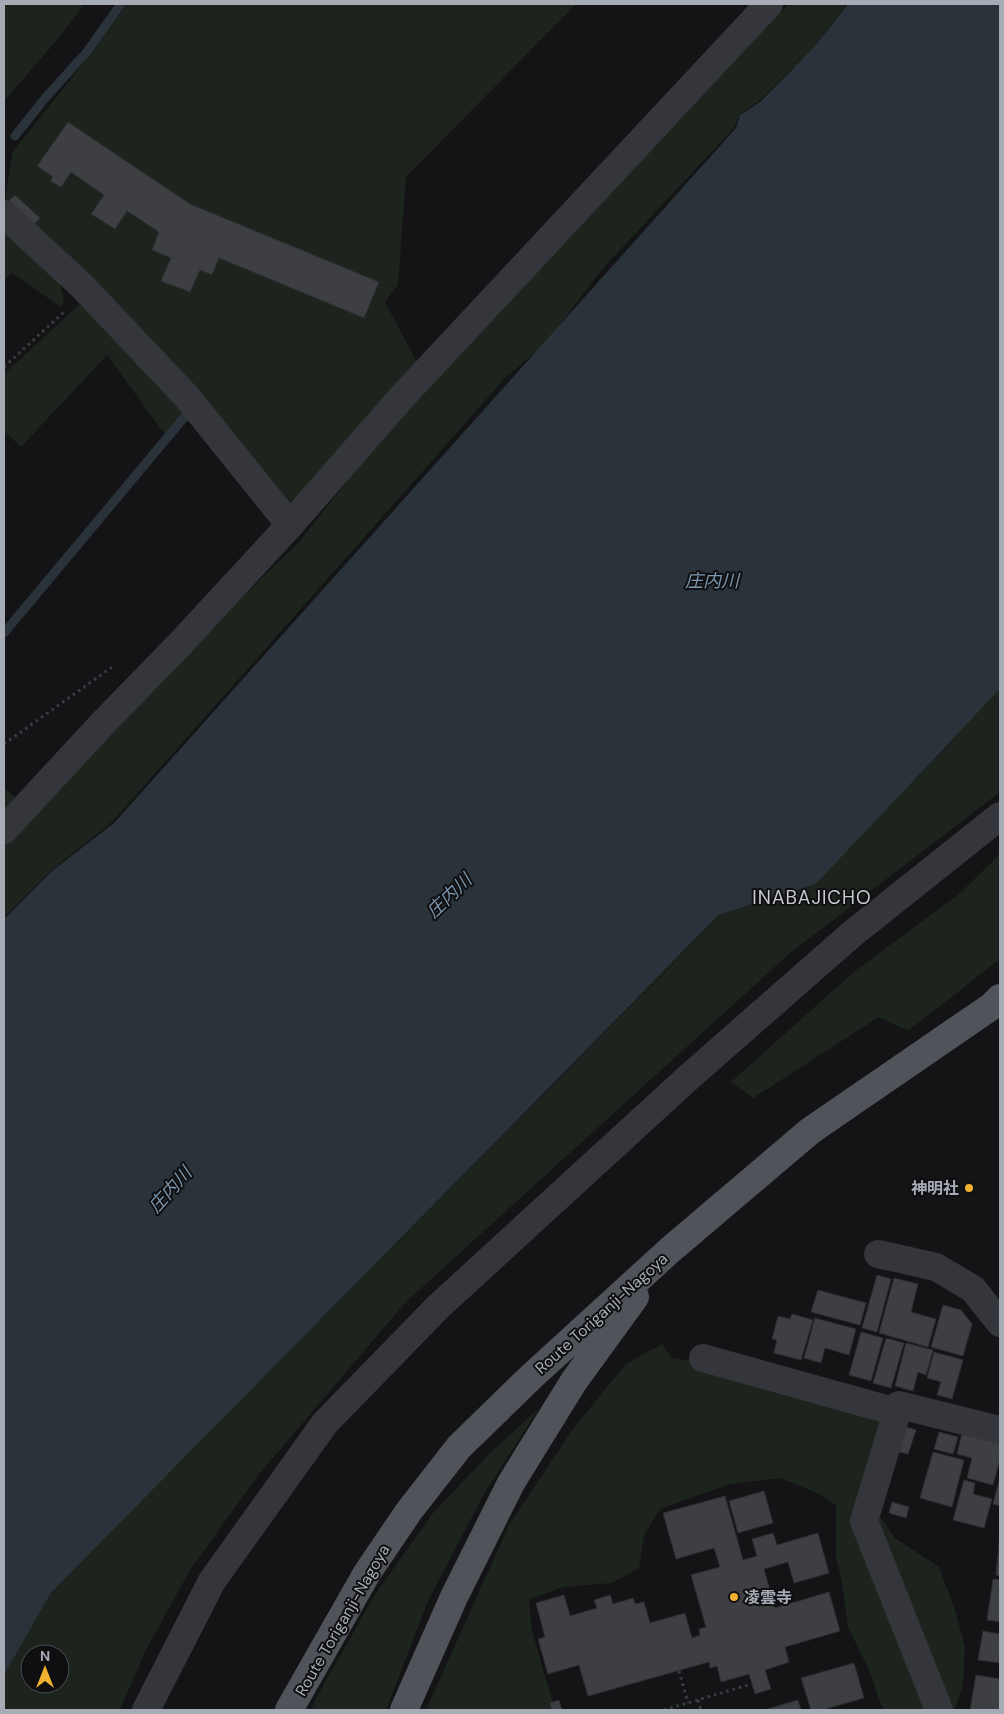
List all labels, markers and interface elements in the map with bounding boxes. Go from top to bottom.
water label: 庄内川 [685,569,741,593]
water label: 庄内川 [421,867,478,923]
district label: INABAJICHO [752,885,872,910]
water label: 庄内川 [143,1160,198,1218]
place label: 神明社 [911,1178,959,1199]
marker: 神明社 [963,1182,975,1194]
street label: Route Toriganji-Nagoya [531,1248,672,1379]
street label: Route Toriganji-Nagoya [290,1541,394,1700]
place label: 凌雲寺 [744,1587,792,1608]
marker: 凌雲寺 [728,1591,740,1603]
north arrow [20,1644,70,1694]
text: N [40,1647,50,1665]

